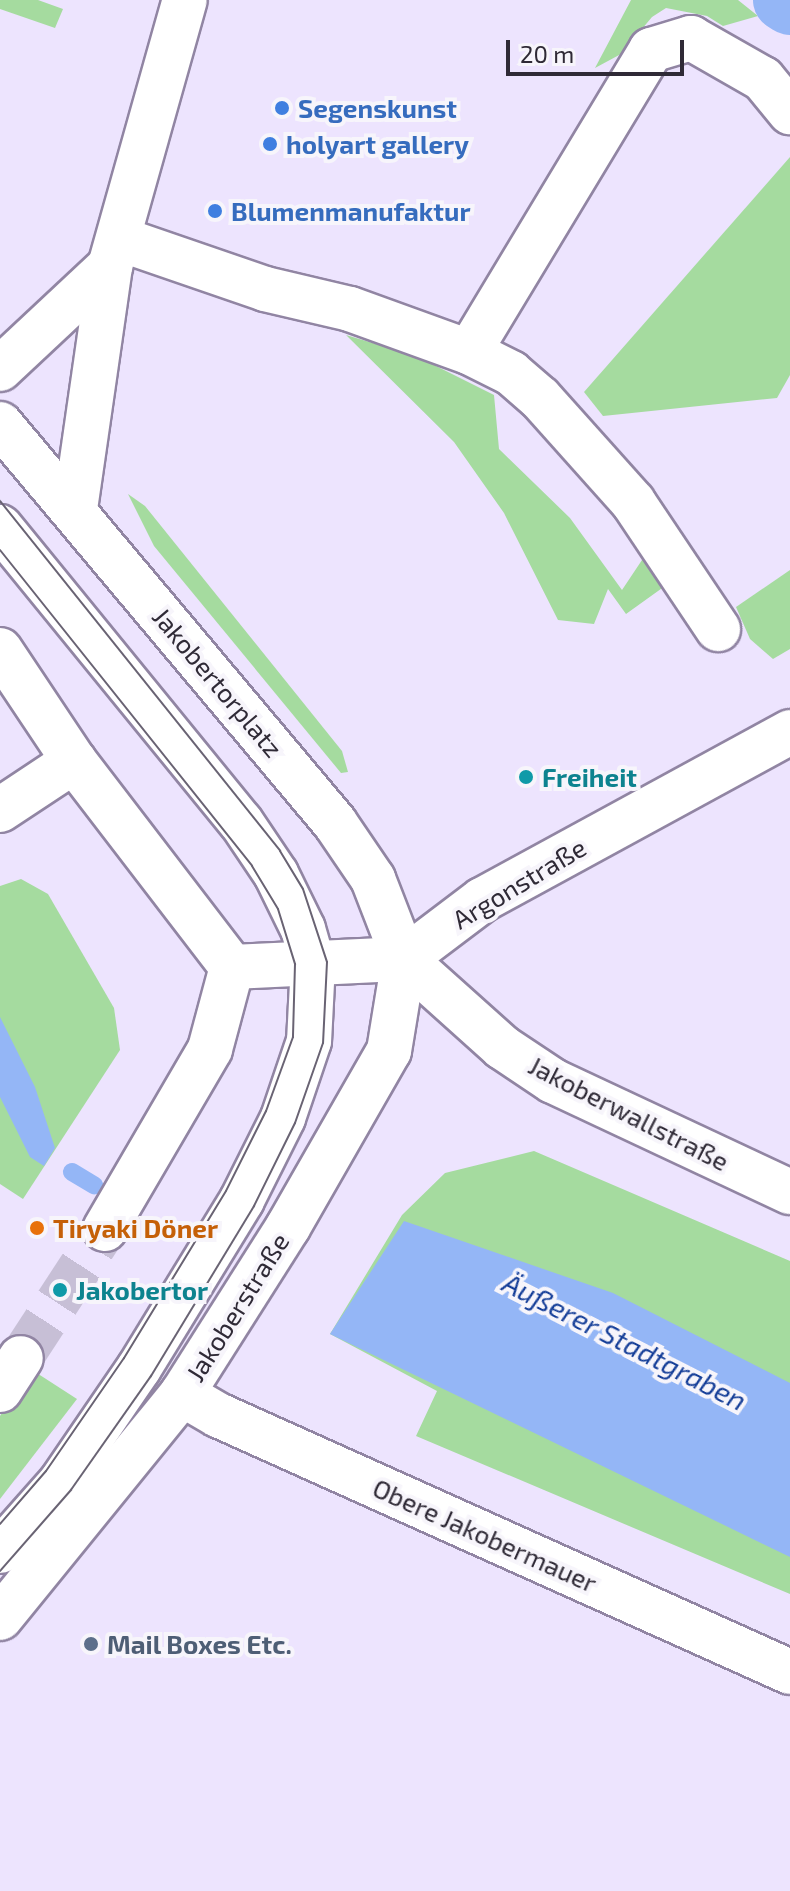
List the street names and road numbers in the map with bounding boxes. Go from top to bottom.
street label: Jakobertorplatz [147,601,289,763]
street label: Argonstraße [447,831,591,935]
street label: Jakoberwallstraße [524,1049,734,1177]
street label: Jakoberstraße [179,1227,295,1387]
street label: Obere Jakobermauer [368,1471,602,1599]

